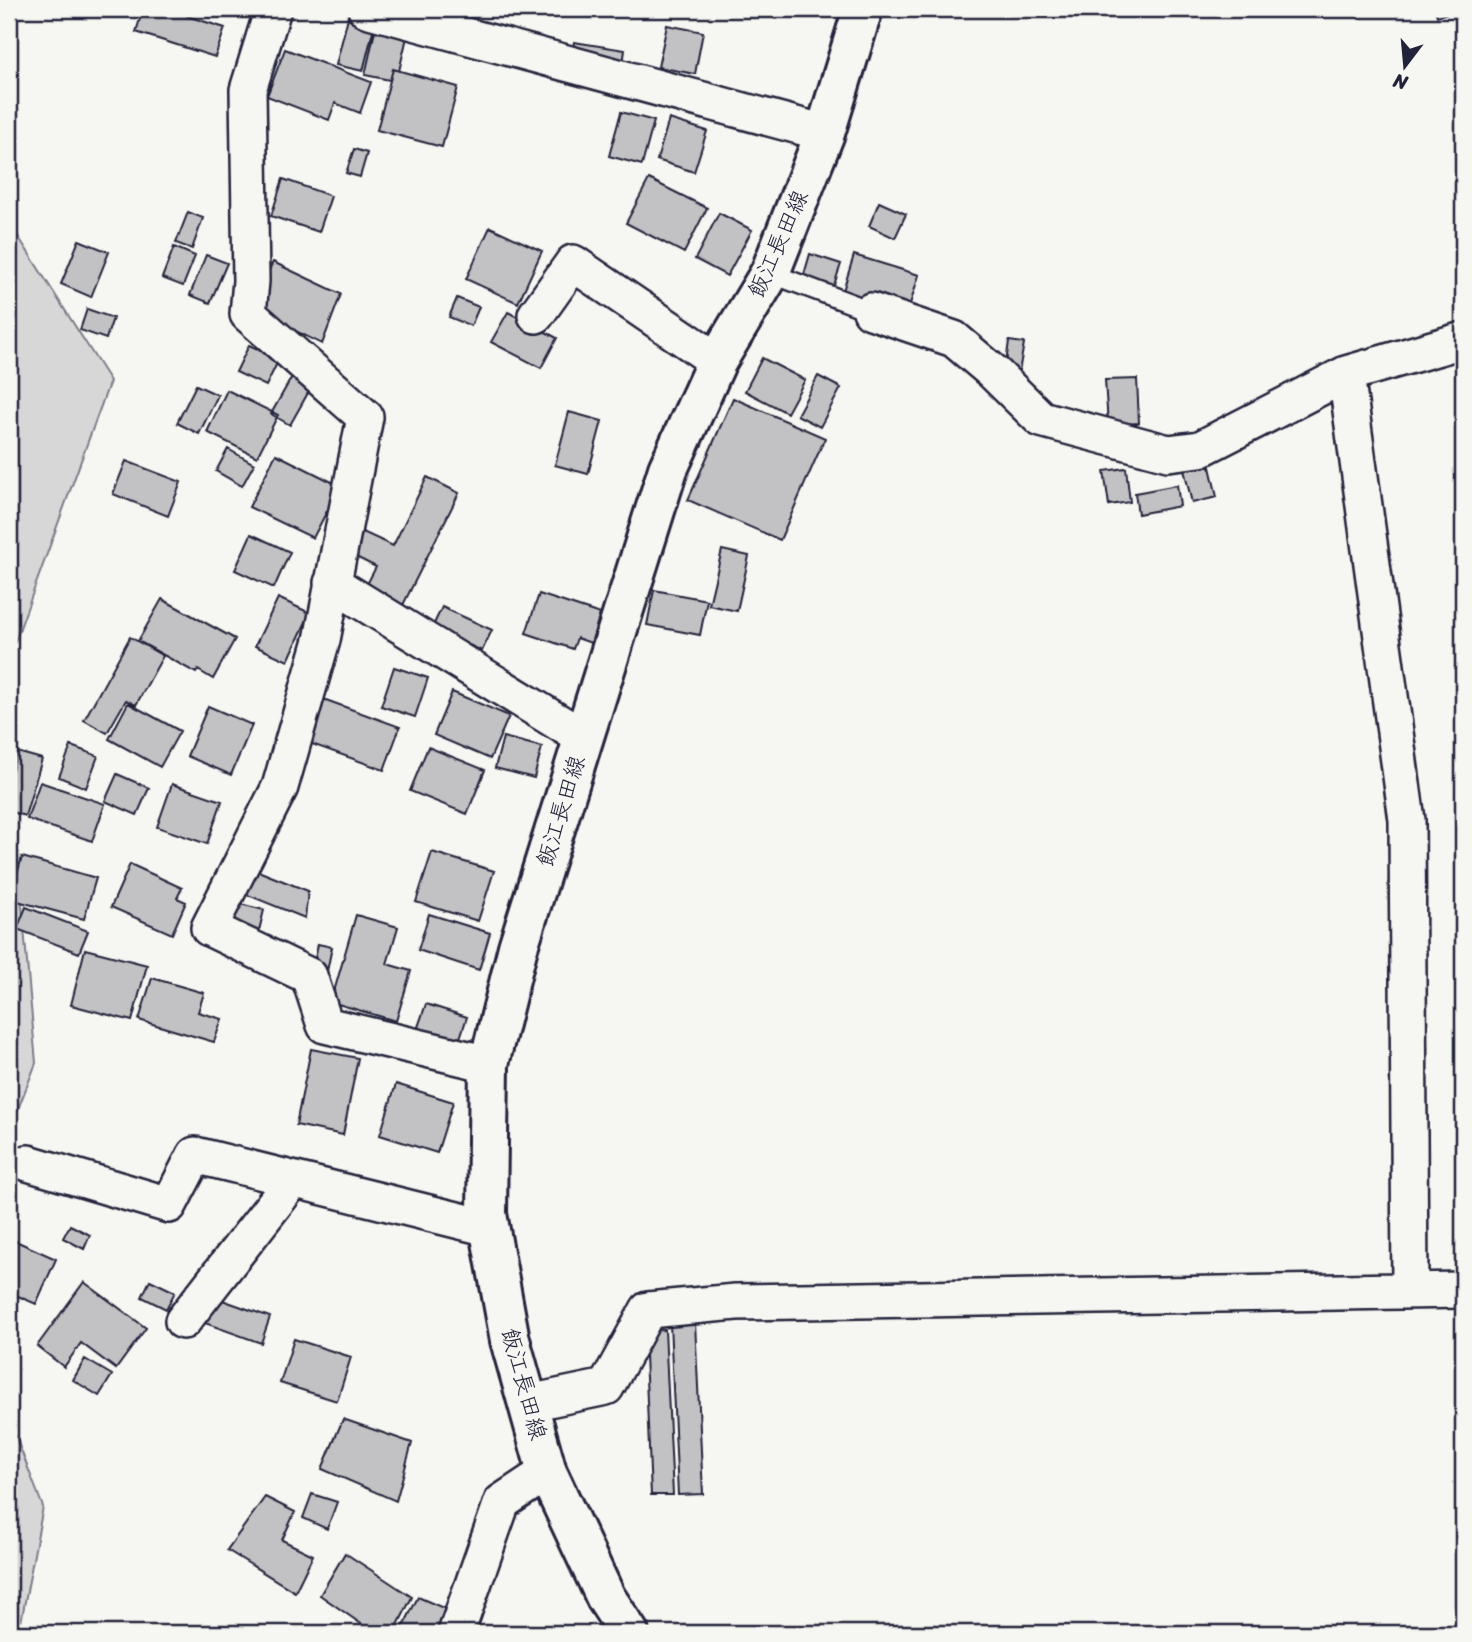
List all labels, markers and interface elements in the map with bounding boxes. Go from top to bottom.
north arrow [1370,32,1440,102]
text: N [1389,64,1412,100]
street label: 飯江長田線 [736,183,820,305]
street label: 飯江長田線 [525,750,597,872]
street label: 飯江長田線 [489,1323,559,1445]

